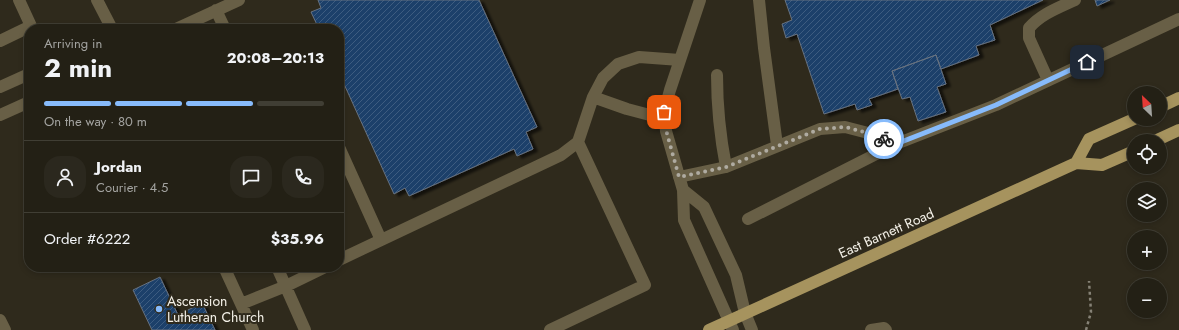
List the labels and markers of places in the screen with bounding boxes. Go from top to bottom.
pin [1070,45,1104,79]
pin [647,95,681,129]
place label: Ascension Lutheran Church [167,291,264,327]
marker: Ascension Lutheran Church [154,304,164,314]

